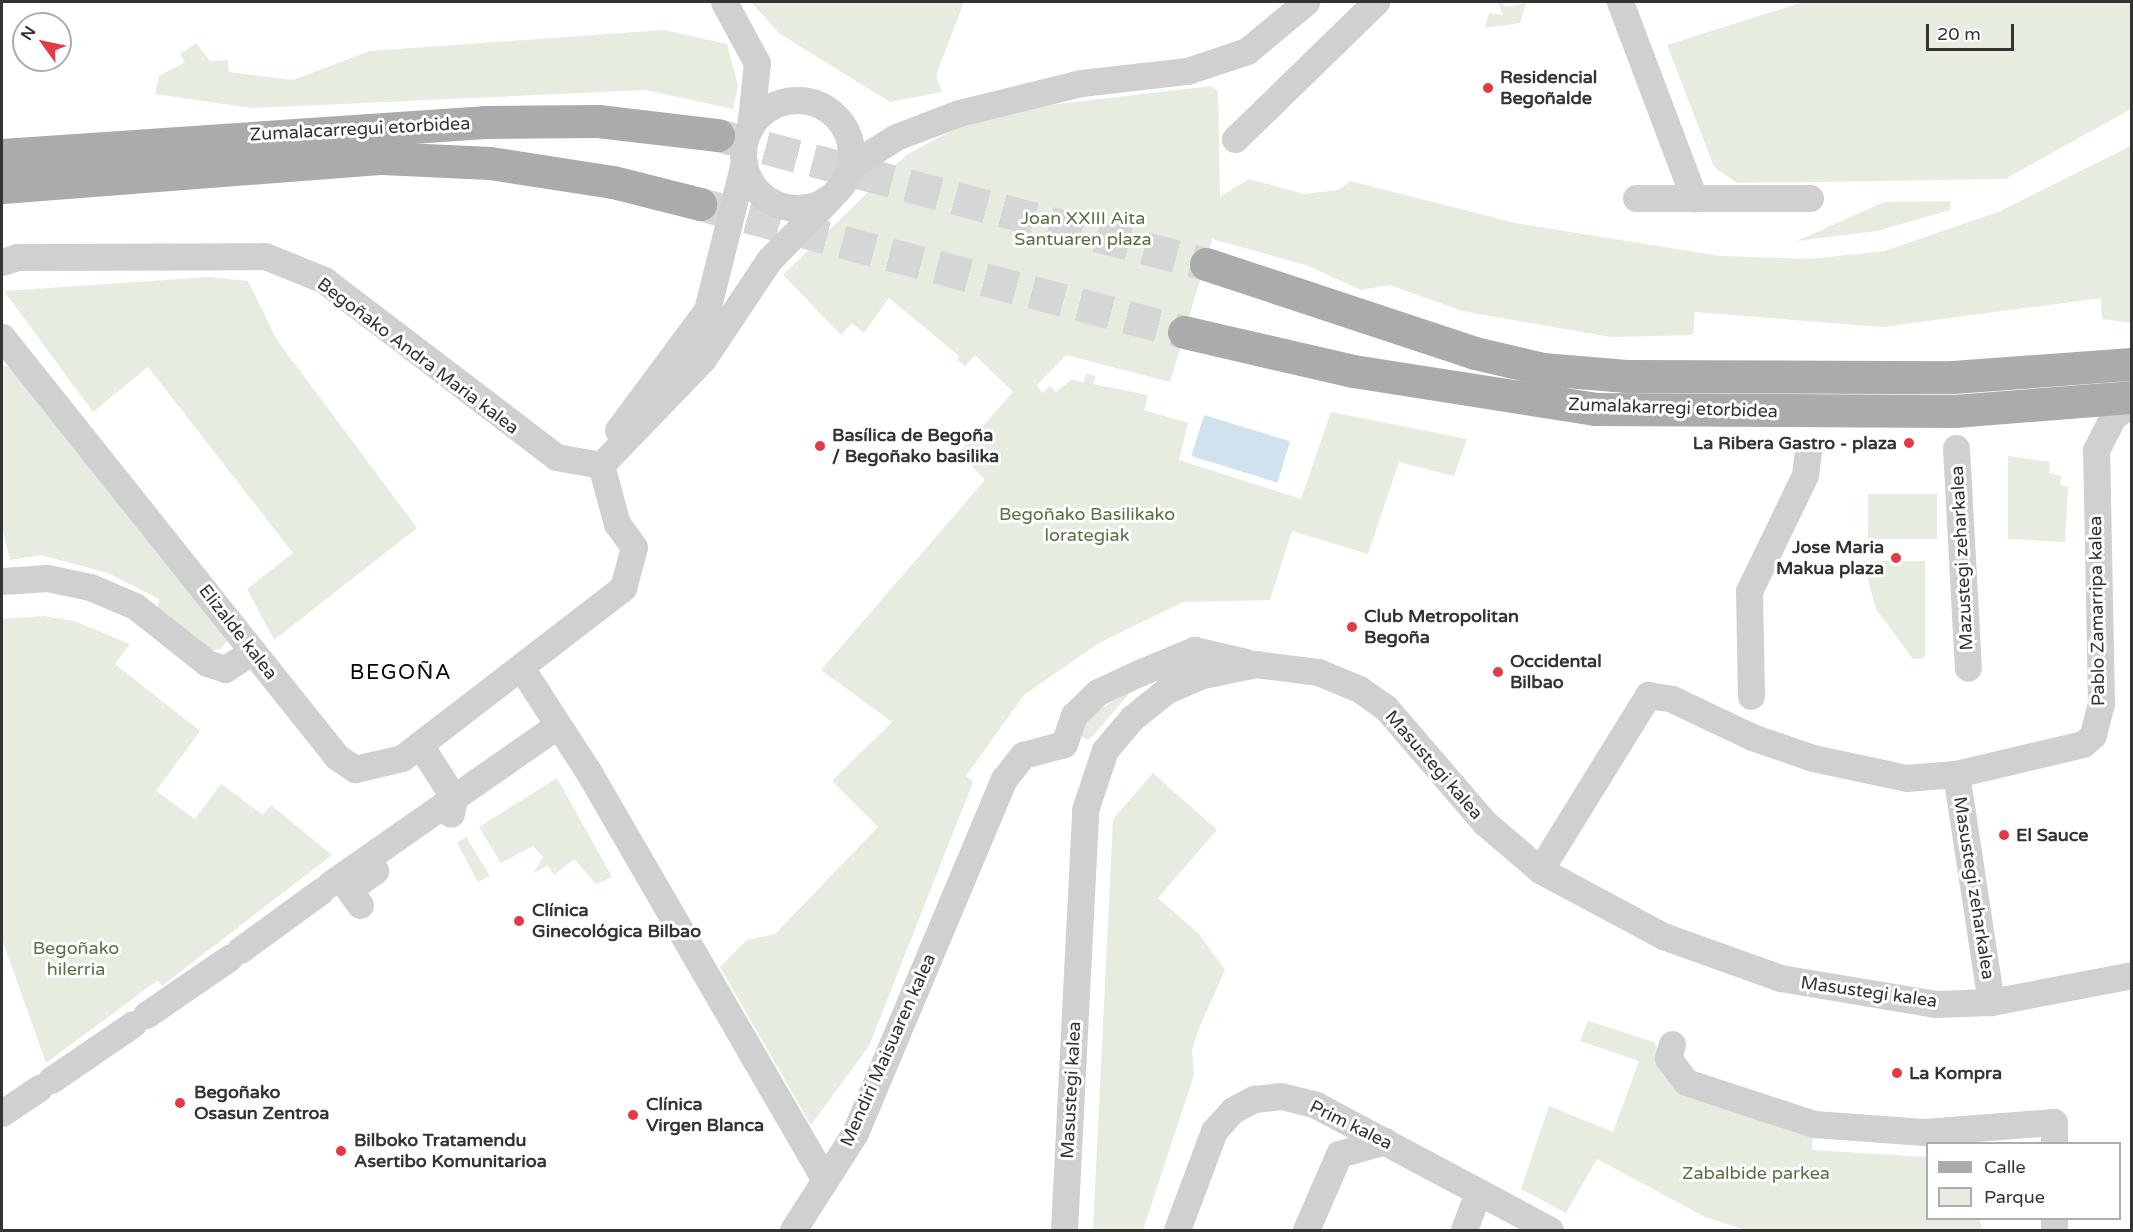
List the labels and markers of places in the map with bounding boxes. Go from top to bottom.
place label: Residencial Begoñalde [1500,67,1597,110]
marker: Residencial Begoñalde [1481,81,1495,95]
place label: Basílica de Begoña / Begoñako basilika [832,425,999,468]
place label: La Ribera Gastro - plaza [1693,432,1897,454]
marker: La Ribera Gastro - plaza [1902,436,1916,450]
marker: Basílica de Begoña / Begoñako basilika [813,439,827,453]
place label: Jose Maria Makua plaza [1776,537,1884,580]
marker: Jose Maria Makua plaza [1889,551,1903,565]
place label: Club Metropolitan Begoña [1364,606,1519,648]
marker: Club Metropolitan Begoña [1345,620,1359,634]
place label: Occidental Bilbao [1510,651,1602,694]
marker: Occidental Bilbao [1491,665,1505,679]
place label: El Sauce [2016,824,2088,846]
marker: El Sauce [1997,828,2011,842]
place label: Clínica Ginecológica Bilbao [532,900,701,942]
marker: Clínica Ginecológica Bilbao [510,912,528,930]
place label: La Kompra [1909,1062,2002,1084]
marker: La Kompra [1890,1066,1904,1080]
place label: Begoñako Osasun Zentroa [194,1082,329,1124]
marker: Begoñako Osasun Zentroa [171,1094,189,1112]
place label: Clínica Virgen Blanca [646,1094,764,1136]
marker: Clínica Virgen Blanca [624,1106,642,1124]
place label: Bilboko Tratamendu Asertibo Komunitarioa [354,1130,547,1172]
marker: Bilboko Tratamendu Asertibo Komunitarioa [332,1142,350,1160]

